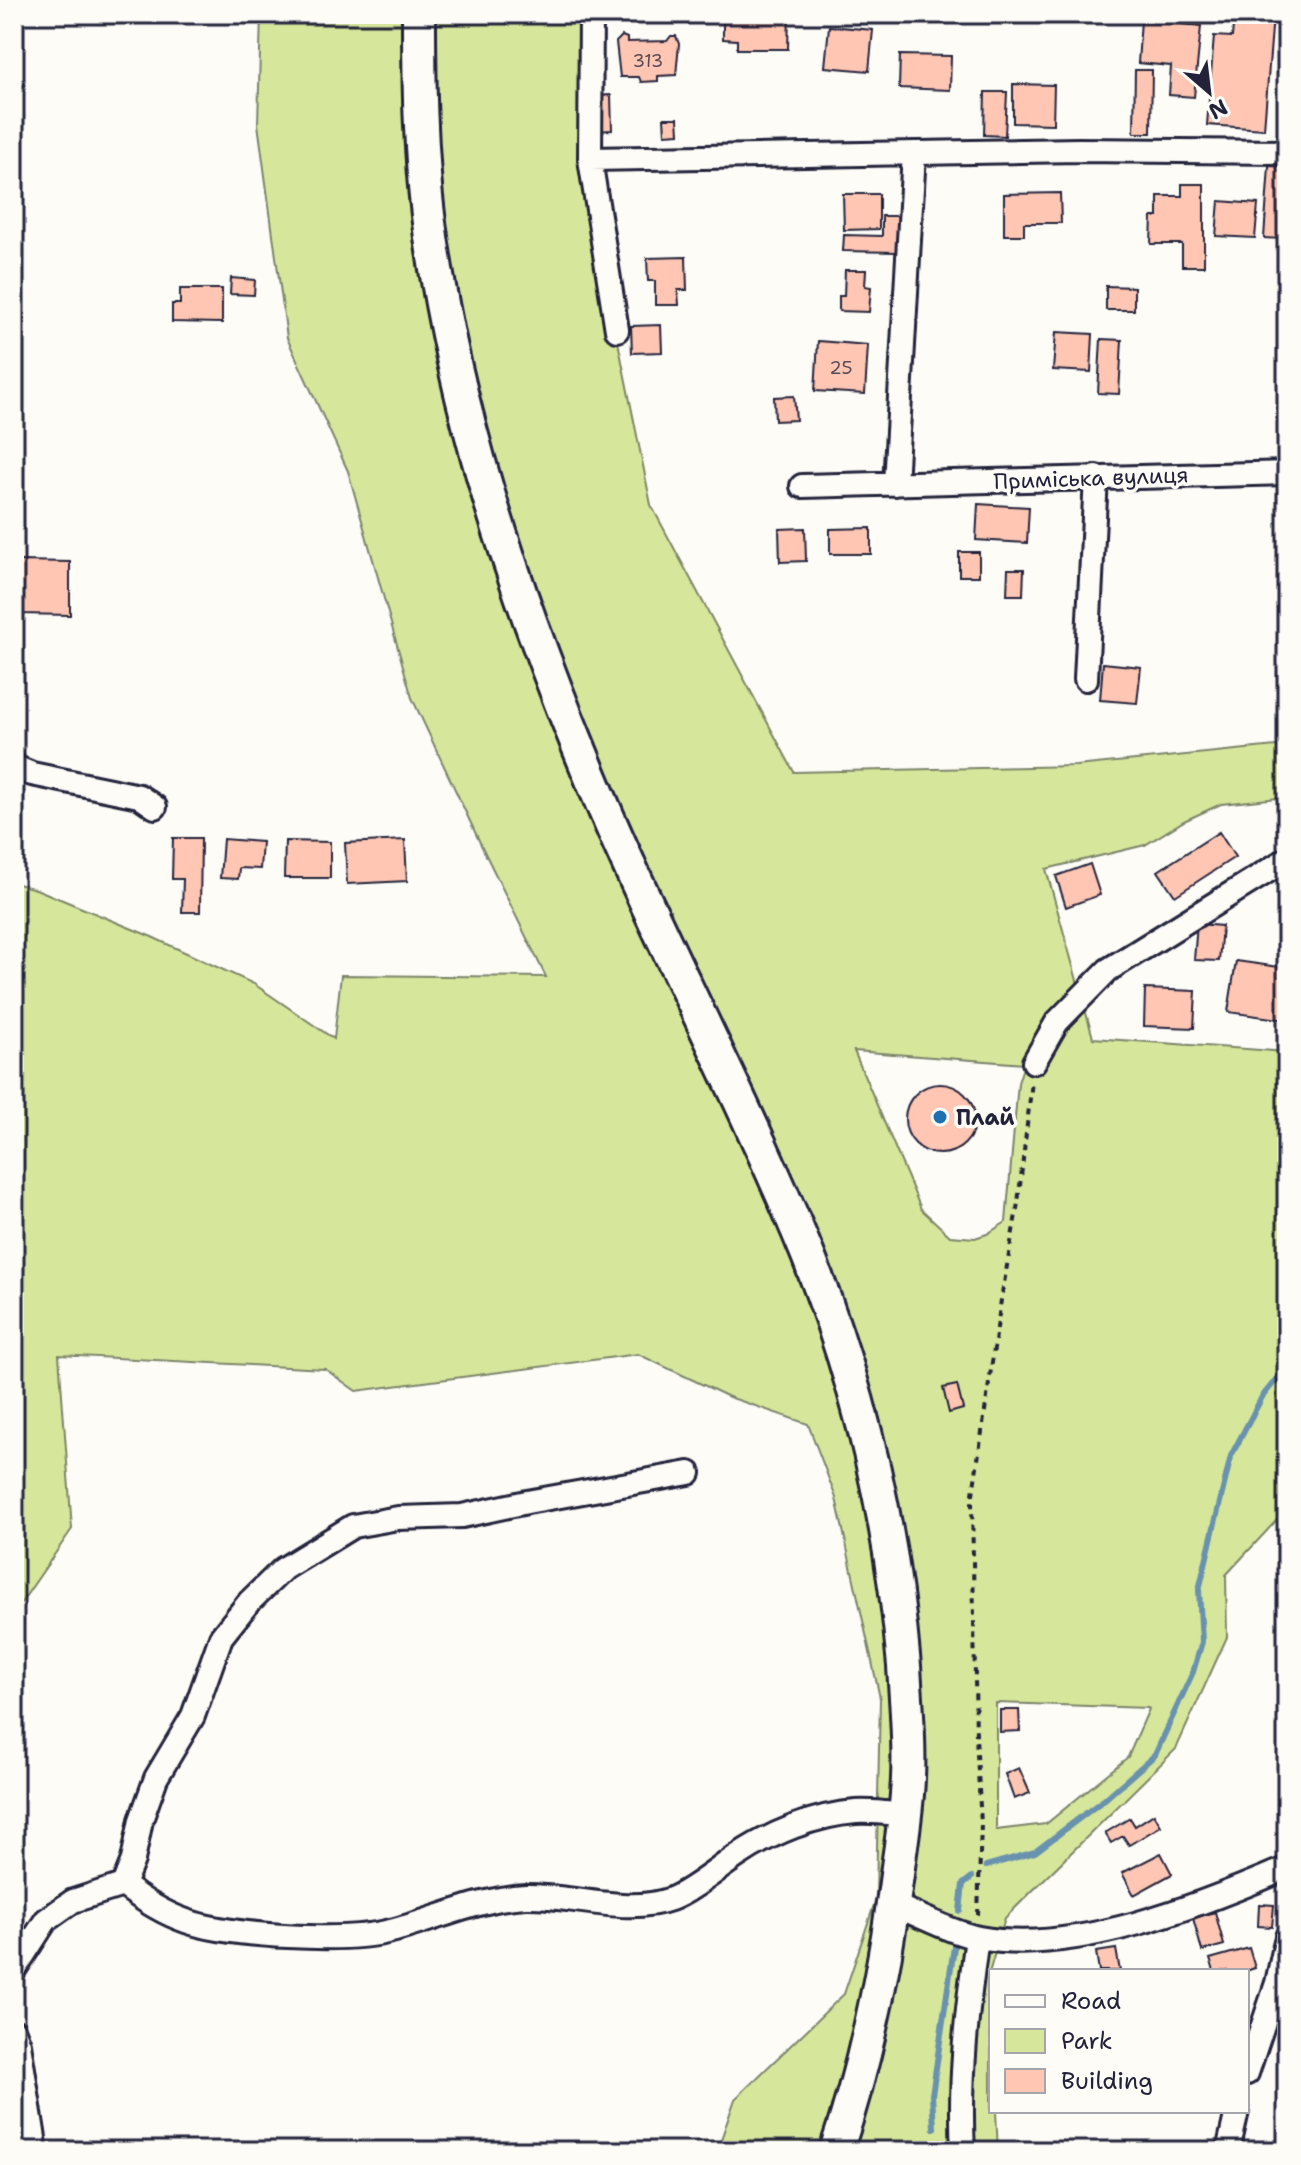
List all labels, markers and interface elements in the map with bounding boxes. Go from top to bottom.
house number: 313 [633,49,663,73]
north arrow [1169,52,1249,132]
text: N [1204,92,1233,126]
house number: 25 [829,356,853,380]
street label: Приміська вулиця [993,460,1189,496]
place label: Плай [956,1103,1015,1132]
marker: Плай [931,1108,949,1126]
legend [989,1969,1249,2113]
text: Road [1061,1985,1121,2017]
text: Park [1061,2025,1113,2057]
text: Building [1061,2065,1153,2097]

